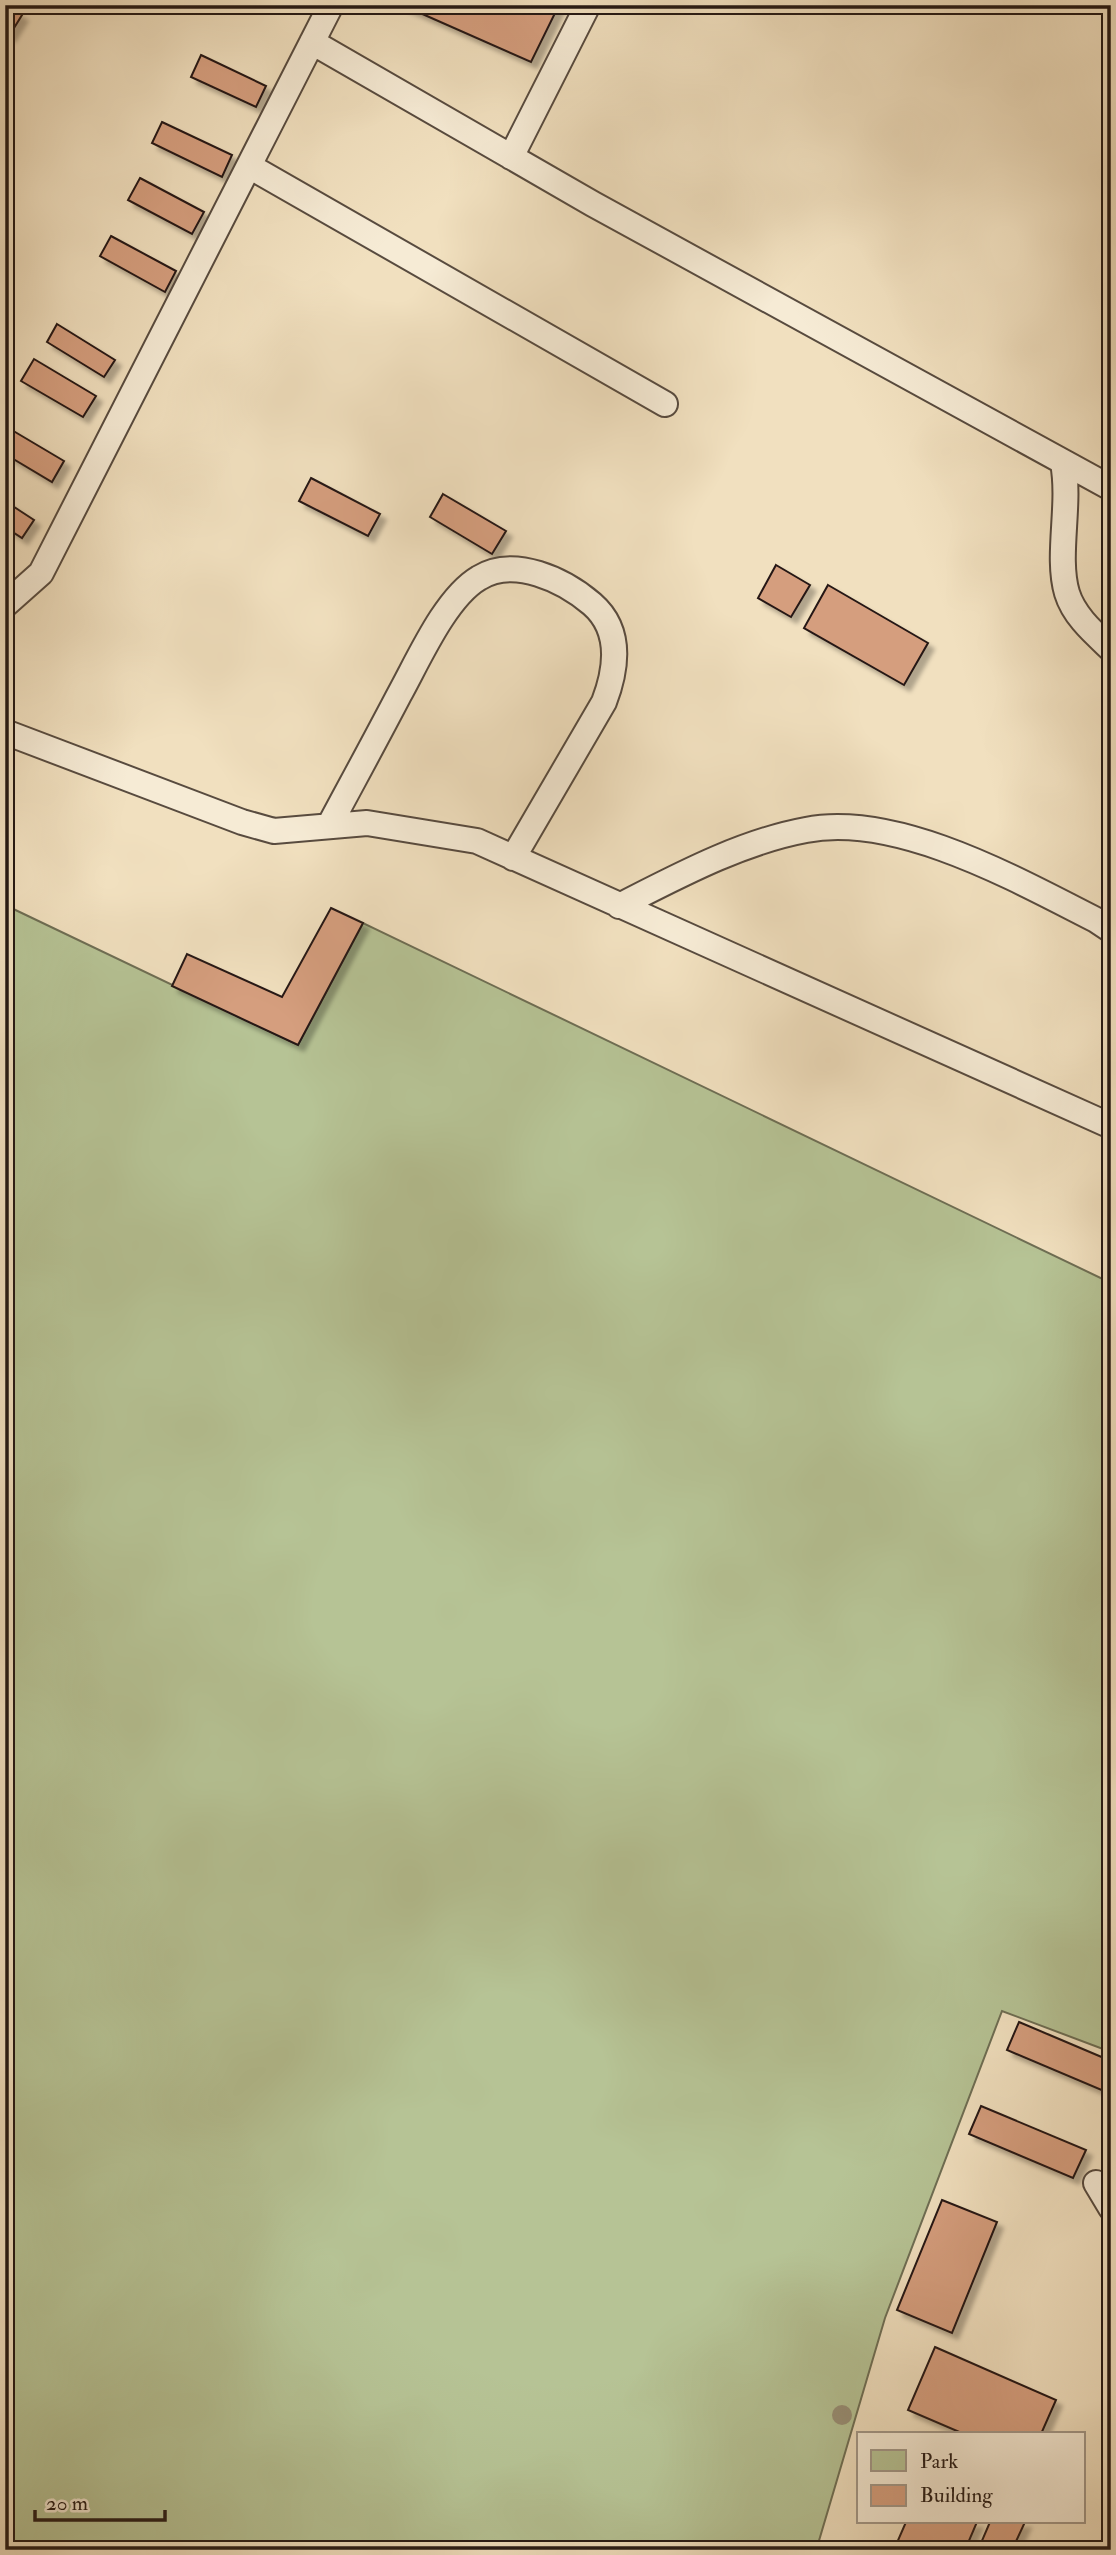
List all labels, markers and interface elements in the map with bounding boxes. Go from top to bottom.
legend [857,2432,1084,2524]
text: Park [920,2448,958,2475]
scale bar [35,2478,164,2522]
text: Building [920,2482,993,2509]
text: 20 m [46,2490,88,2517]

